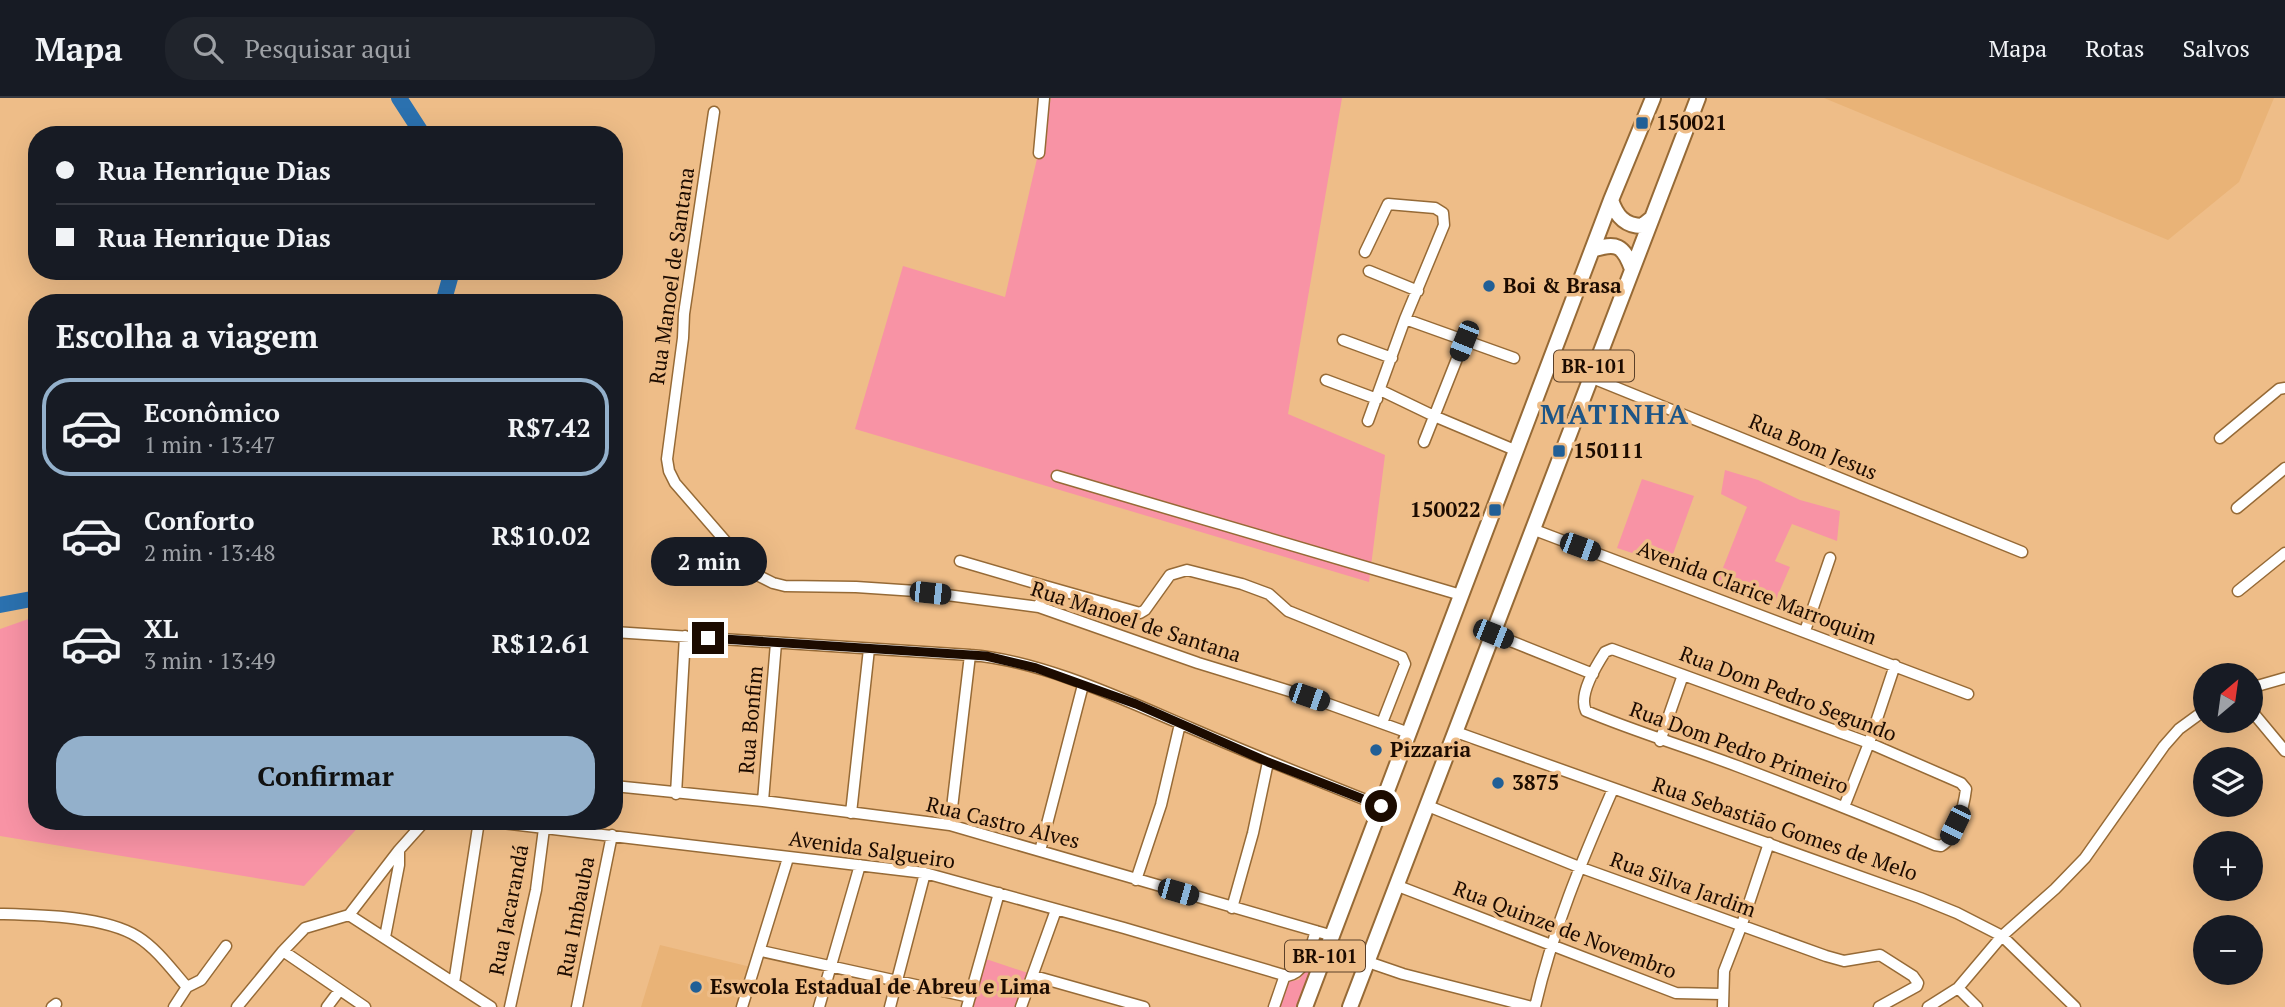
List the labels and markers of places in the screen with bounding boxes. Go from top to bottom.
place label: 150021 [1656,108,1727,136]
marker: 150021 [1634,115,1650,131]
place label: Boi & Brasa [1503,271,1622,299]
marker: Boi & Brasa [1481,278,1497,294]
place label: 150111 [1573,436,1644,464]
marker: 150111 [1551,443,1567,459]
place label: 150022 [1410,495,1481,523]
marker: 150022 [1487,502,1503,518]
place label: Pizzaria [1390,735,1471,763]
marker: Pizzaria [1368,742,1384,758]
place label: 3875 [1512,768,1559,796]
marker: 3875 [1490,775,1506,791]
place label: Eswcola Estadual de Abreu e Lima [710,972,1051,1000]
marker: Eswcola Estadual de Abreu e Lima [688,979,704,995]

